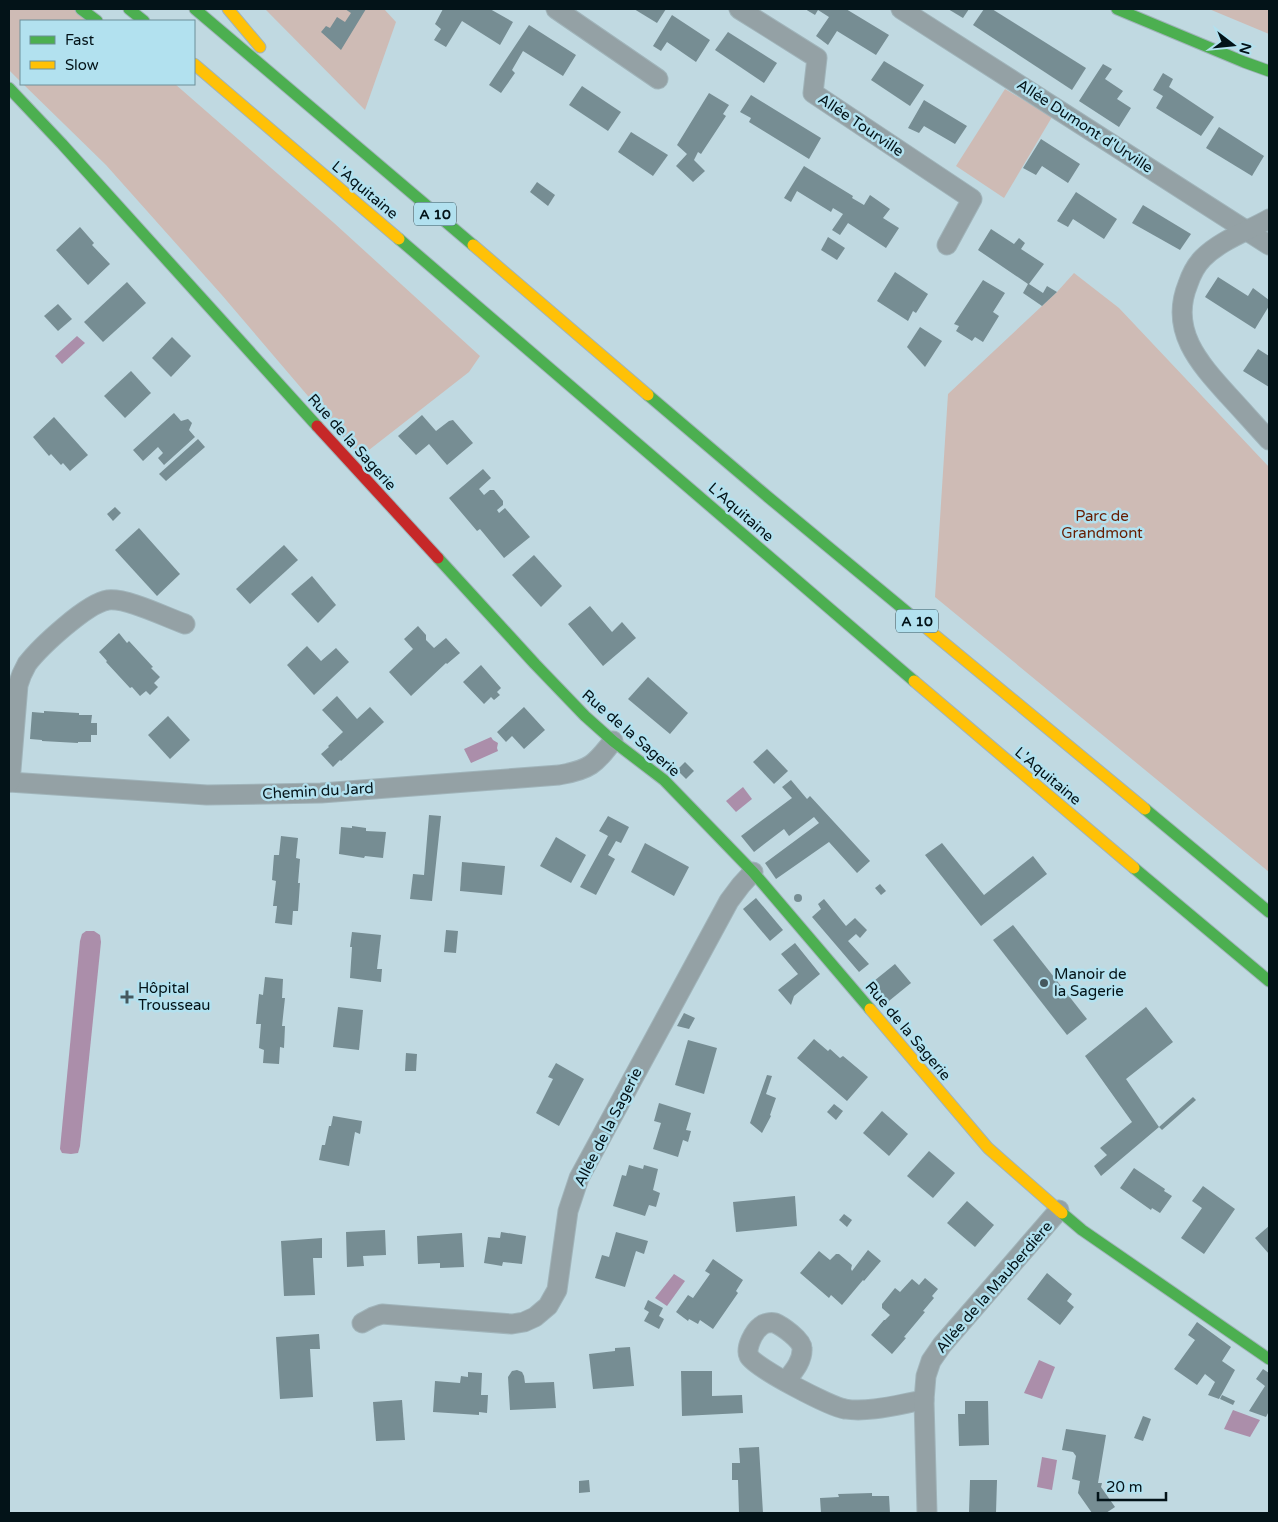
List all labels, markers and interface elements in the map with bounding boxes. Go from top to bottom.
legend [20,20,195,85]
north arrow [1208,20,1258,70]
text: Fast [65,31,95,49]
text: N [1235,41,1255,56]
text: Slow [65,56,99,74]
street label: Allée Dumont d'Urville [1014,75,1156,177]
street label: Allée Tourville [815,90,907,160]
street label: L'Aquitaine [328,157,402,223]
road number: A 10 [414,202,456,225]
street label: Rue de la Sagerie [304,390,400,494]
street label: L'Aquitaine [705,479,777,545]
park label: Parc de Grandmont [1061,507,1143,542]
road number: A 10 [896,610,938,632]
street label: Rue de la Sagerie [578,686,684,780]
street label: L'Aquitaine [1011,743,1085,809]
street label: Chemin du Jard [262,779,374,803]
place label: Manoir de la Sagerie [1054,965,1127,1000]
marker: Manoir de la Sagerie [1038,977,1050,989]
street label: Rue de la Sagerie [861,978,955,1084]
place label: Hôpital Trousseau [138,979,210,1014]
marker: Hôpital Trousseau [120,990,134,1004]
street label: Allée de la Sagerie [570,1065,646,1189]
street label: Allée de la Mauberdière [932,1217,1056,1357]
scale bar [1098,1470,1166,1502]
text: 20 m [1106,1478,1143,1496]

